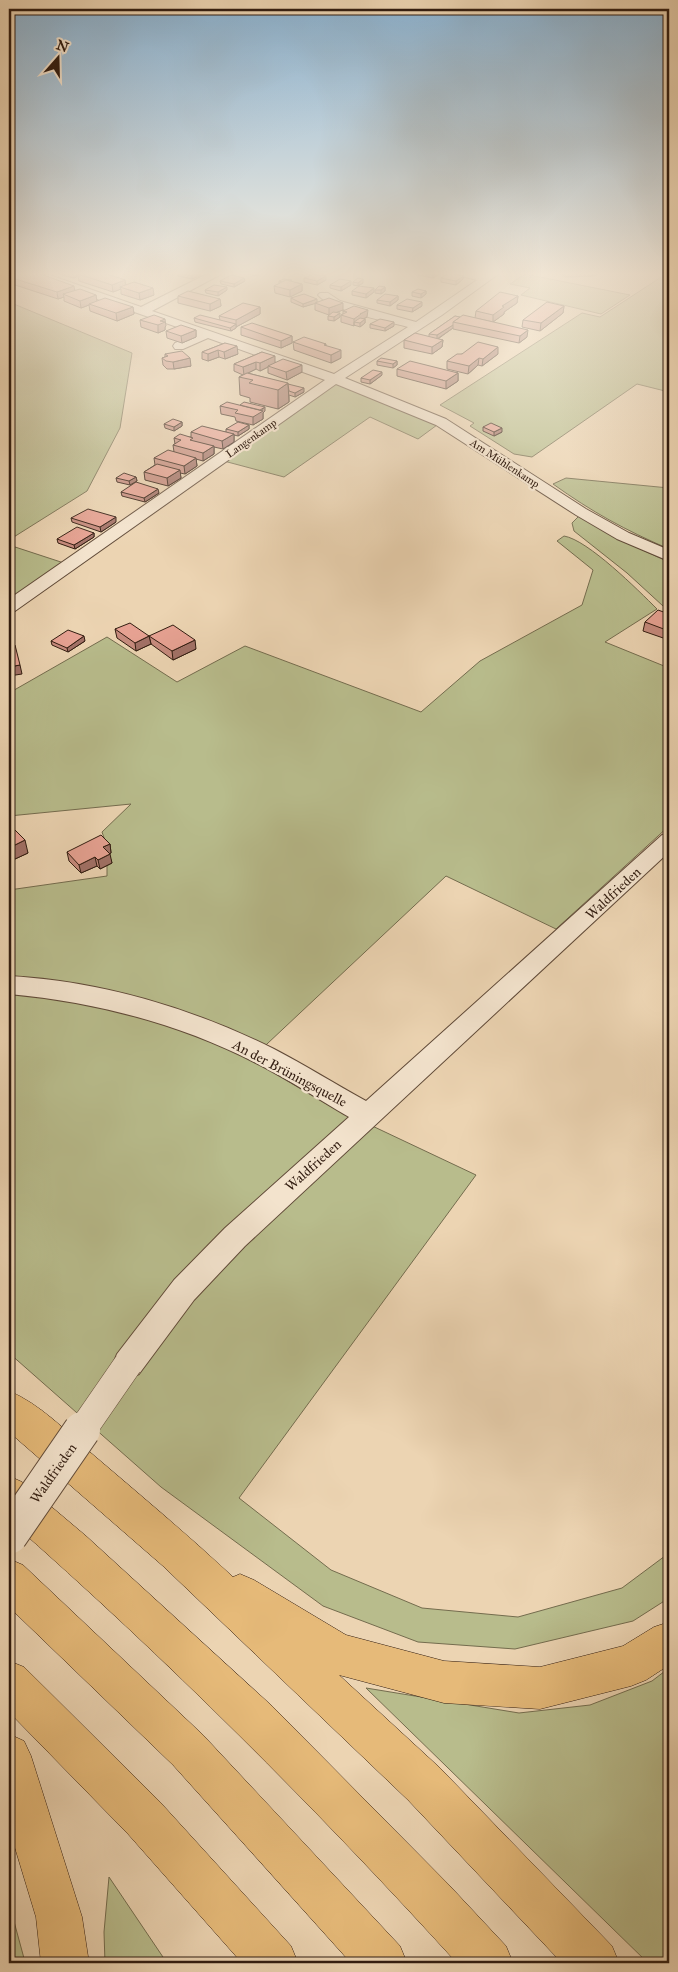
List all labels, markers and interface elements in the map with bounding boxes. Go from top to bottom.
north arrow [32,32,82,82]
text: N [54,36,71,56]
street label: Langenkamp [223,416,280,461]
street label: Am Mühlenkamp [467,436,542,491]
street label: Waldfrieden [582,863,645,923]
street label: An der Brüningsquelle [228,1036,350,1112]
street label: Waldfrieden [282,1136,345,1195]
street label: Waldfrieden [27,1440,80,1507]

